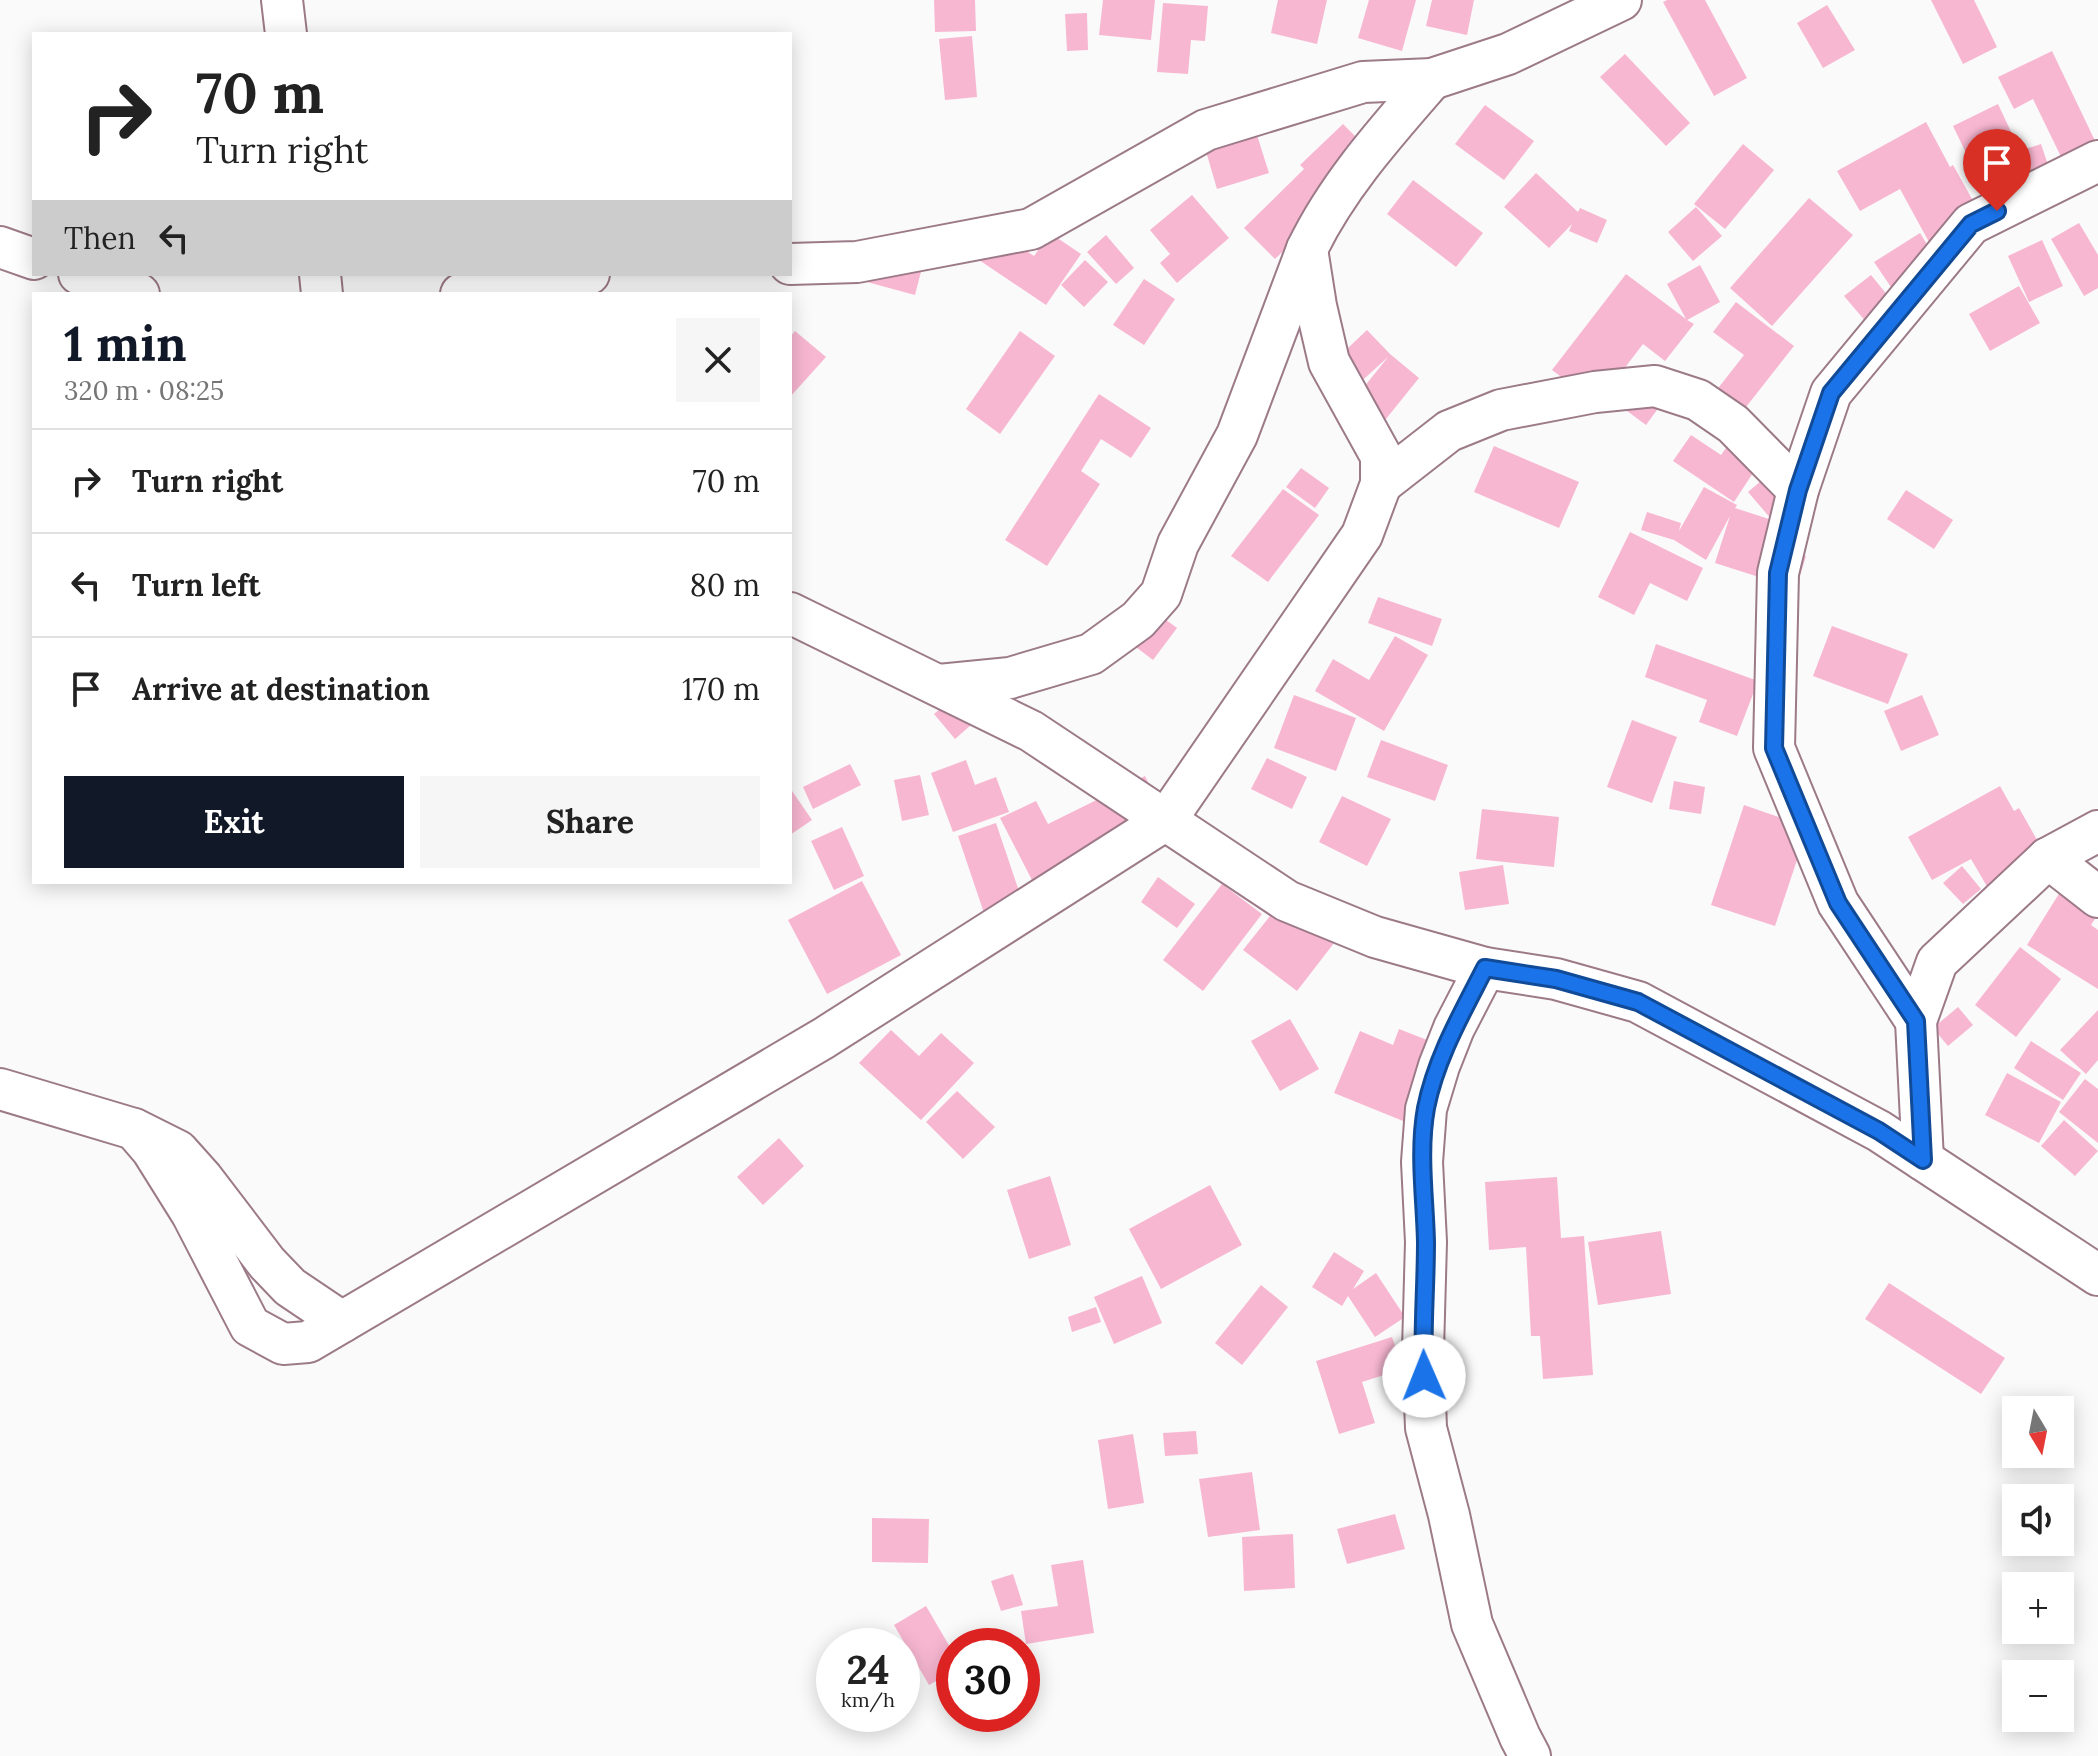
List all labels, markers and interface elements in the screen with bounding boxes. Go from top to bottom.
text: 70 m [196,57,324,128]
icon: right [64,64,168,168]
text: Turn right [196,127,369,173]
pin [1963,129,2031,211]
icon: arrive [1975,141,2019,185]
icon: left [152,216,196,260]
text: Then [64,219,136,257]
text: 1 min [64,313,187,374]
button: close [676,318,760,402]
text: 320 m · 08:25 [64,374,224,407]
icon: right [64,459,108,503]
text: Turn right [132,462,283,500]
text: 70 m [693,462,760,500]
icon: left [64,563,108,607]
text: Turn left [132,566,260,604]
text: 80 m [690,566,760,604]
icon: arrive [64,667,108,711]
text: Arrive at destination [132,670,430,708]
text: 170 m [682,670,760,708]
button: Exit [64,776,404,868]
button: Share [420,776,760,868]
position arrow [1382,1334,1466,1418]
north arrow [2002,1396,2074,1468]
map controls [2002,1396,2074,1732]
button: sound [2002,1484,2074,1556]
button: + [2002,1572,2074,1644]
speed limit sign: 30 [936,1628,1040,1732]
text: 24 [846,1644,890,1695]
button: − [2002,1660,2074,1732]
text: km/h [841,1687,895,1712]

